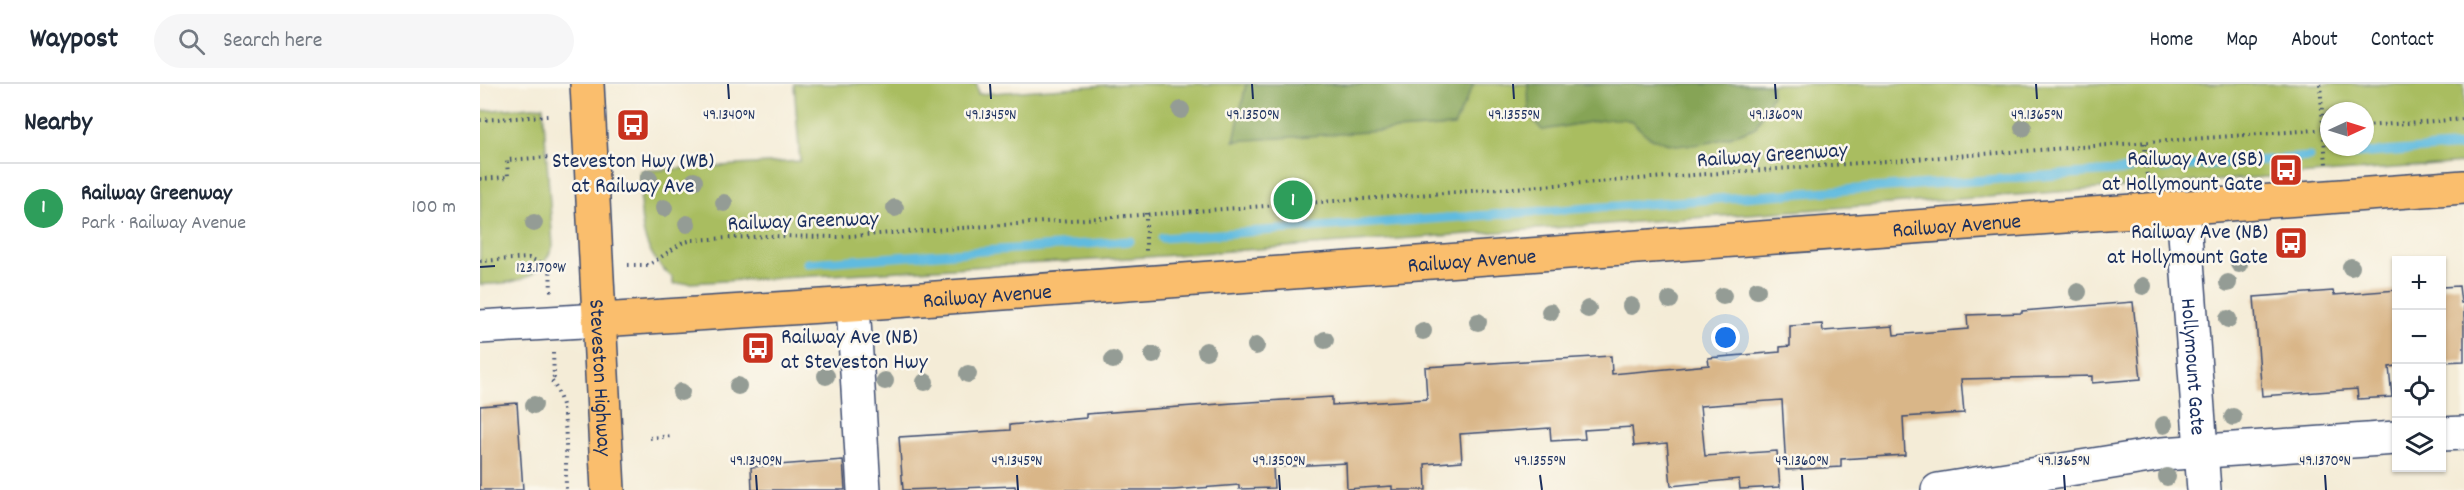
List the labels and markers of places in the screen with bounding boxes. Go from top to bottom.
bus stop icon: Steveston Hwy (WB) at Railway Ave [615,107,651,143]
place label: Railway Ave (SB) at Hollymount Gate [2102,145,2263,201]
place label: Steveston Hwy (WB) at Railway Ave [552,147,714,203]
bus stop icon: Railway Ave (SB) at Hollymount Gate [2268,152,2304,188]
pin: 1 [1274,178,1312,222]
place label: Railway Ave (NB) at Hollymount Gate [2107,218,2268,274]
bus stop icon: Railway Ave (NB) at Hollymount Gate [2273,225,2309,261]
place label: Railway Ave (NB) at Steveston Hwy [781,323,929,379]
bus stop icon: Railway Ave (NB) at Steveston Hwy [740,330,776,366]

